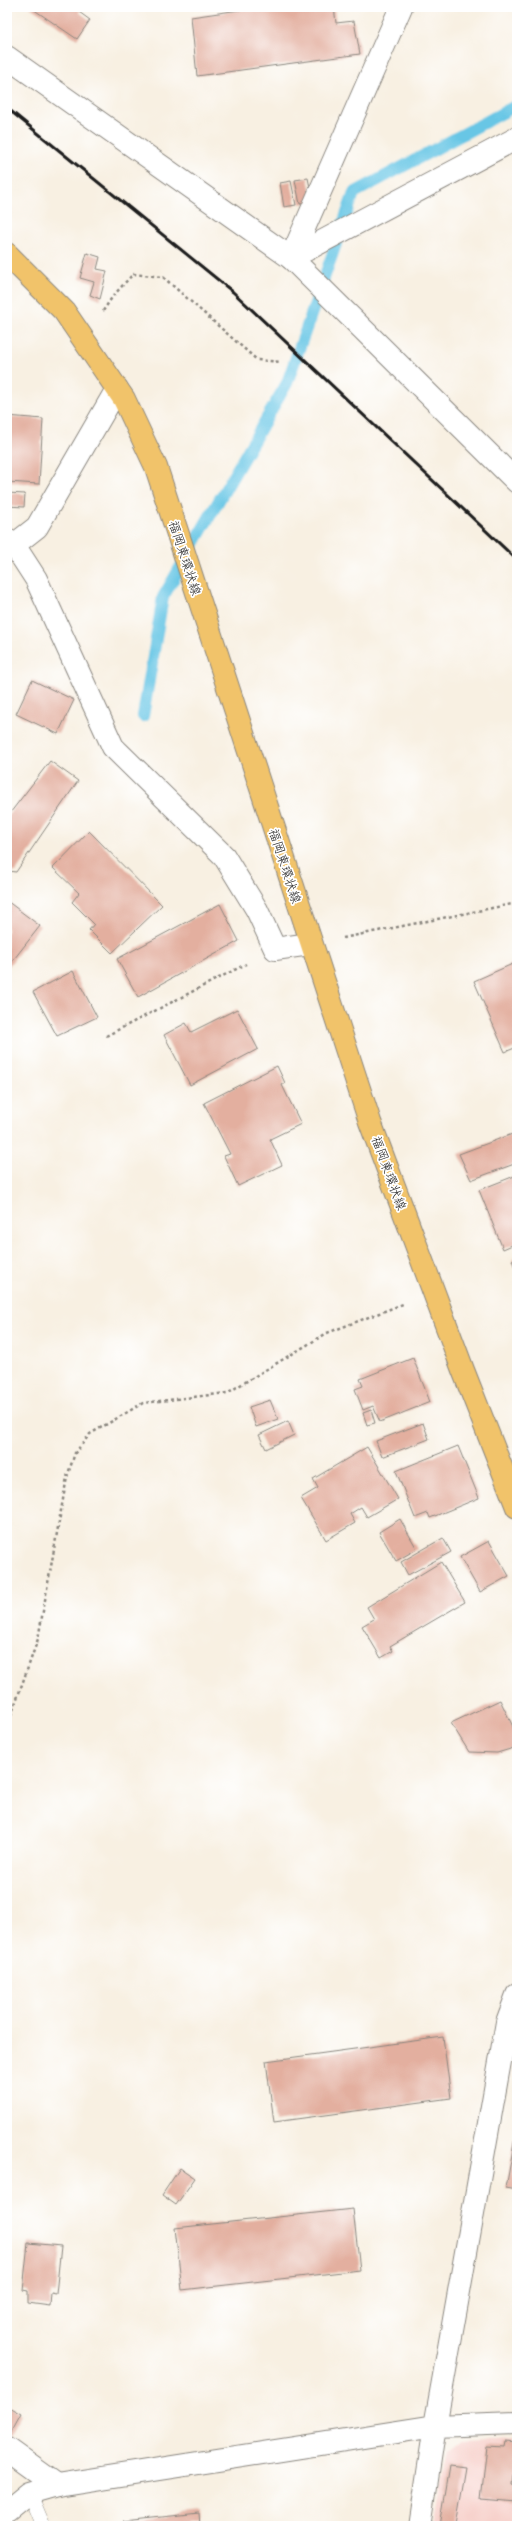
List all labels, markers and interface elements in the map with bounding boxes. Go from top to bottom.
street label: 福岡東環状線 [165,518,205,599]
street label: 福岡東環状線 [265,826,305,907]
street label: 福岡東環状線 [368,1133,411,1213]

